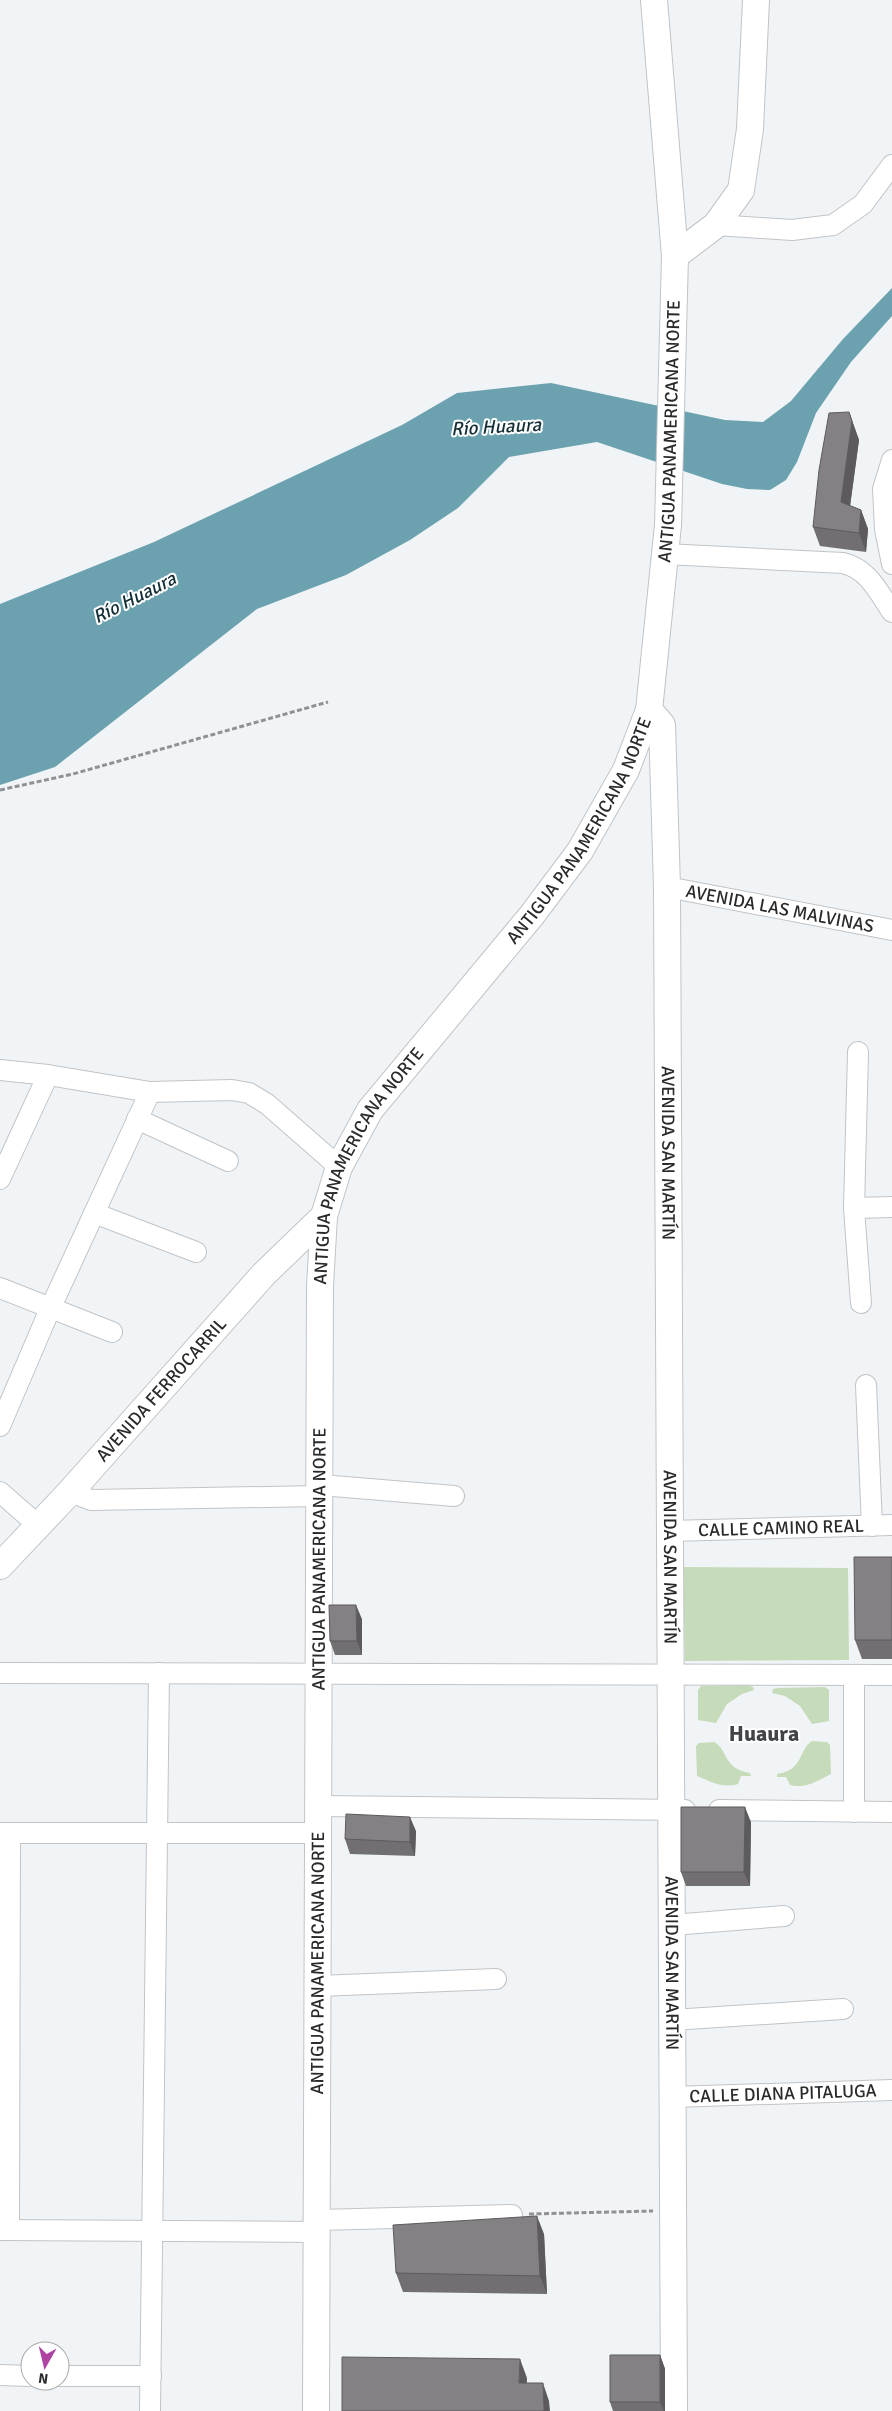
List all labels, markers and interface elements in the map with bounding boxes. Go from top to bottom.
street label: ANTIGUA PANAMERICANA NORTE [653,300,685,563]
water label: Río Huaura [450,413,543,441]
water label: Río Huaura [89,566,181,629]
street label: ANTIGUA PANAMERICANA NORTE [502,714,656,948]
street label: AVENIDA LAS MALVINAS [684,880,876,937]
street label: ANTIGUA PANAMERICANA NORTE [309,1043,428,1285]
street label: AVENIDA SAN MARTÍN [657,1066,680,1240]
street label: AVENIDA FERROCARRIL [91,1313,231,1466]
street label: ANTIGUA PANAMERICANA NORTE [308,1428,330,1690]
street label: AVENIDA SAN MARTÍN [659,1470,681,1644]
street label: CALLE CAMINO REAL [698,1515,864,1541]
district label: Huaura [729,1720,799,1747]
street label: ANTIGUA PANAMERICANA NORTE [306,1832,329,2094]
street label: AVENIDA SAN MARTÍN [661,1876,683,2050]
street label: CALLE DIANA PITALUGA [689,2079,877,2107]
north arrow [20,2341,70,2391]
text: N [37,2369,49,2387]

